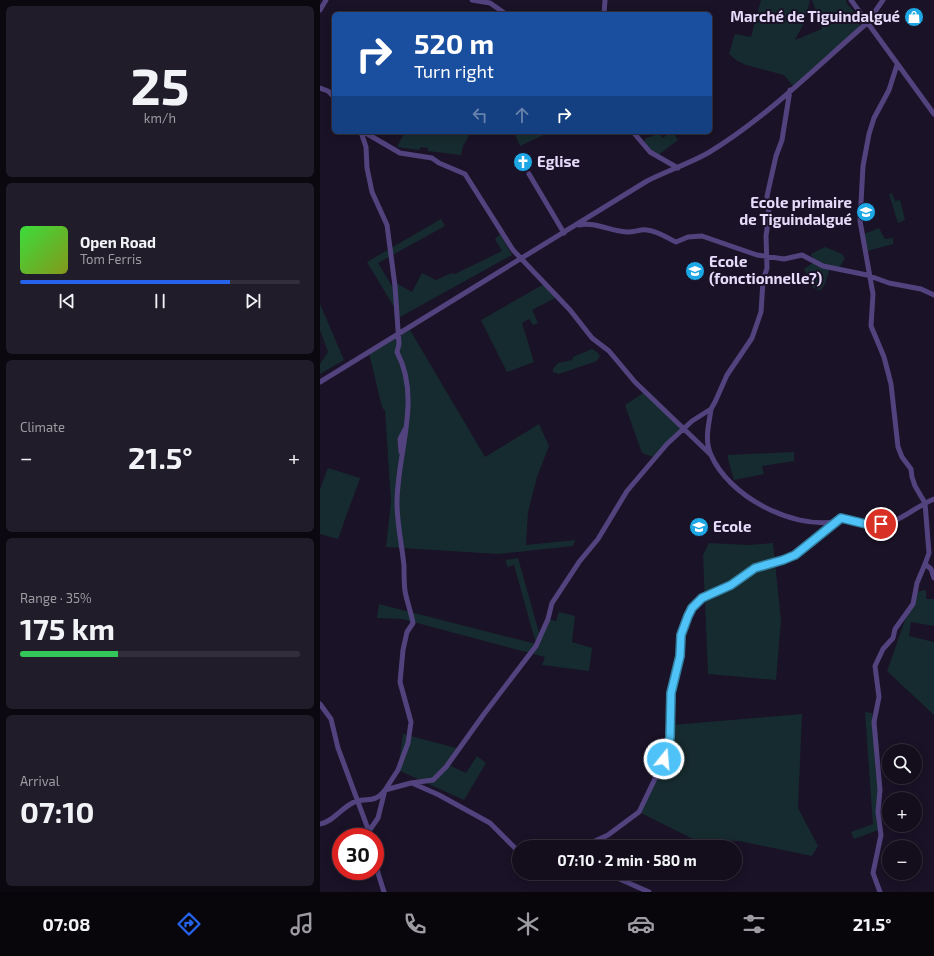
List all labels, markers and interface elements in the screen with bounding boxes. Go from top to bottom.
shop icon: Marché de Tiguindalgué [903,6,925,28]
place label: Marché de Tiguindalgué [730,7,900,25]
text: 520 m [414,26,494,60]
icon: right [348,28,400,80]
text: 25 [131,53,189,115]
text: Turn right [414,60,494,82]
icon: left [469,104,491,126]
icon: ahead [511,104,533,126]
icon: right [553,104,575,126]
text: km/h [144,110,176,126]
church icon: Eglise [512,151,534,173]
place label: Eglise [537,152,580,170]
place label: Ecole primaire de Tiguindalgué [739,193,852,228]
school or university icon: Ecole primaire de Tiguindalgué [855,201,877,223]
text: Open Road [80,233,156,251]
text: Tom Ferris [80,251,142,267]
place label: Ecole (fonctionnelle?) [709,252,822,287]
school or university icon: Ecole (fonctionnelle?) [684,260,706,282]
icon: previous [56,290,78,312]
icon: pause [149,290,171,312]
icon: next [242,290,264,312]
text: Climate [20,419,65,435]
text: 21.5° [128,439,193,475]
text: − [20,444,33,470]
text: + [288,444,300,470]
pin [864,507,898,541]
icon: arrive [870,513,892,535]
school or university icon: Ecole [688,516,710,538]
place label: Ecole [713,517,751,535]
text: Range · 35% [20,590,92,606]
text: 175 km [20,610,115,646]
position arrow [643,738,685,780]
map controls [882,744,922,880]
button: search [882,744,922,784]
text: Arrival [20,773,60,789]
button: + [882,792,922,832]
text: 07:10 [20,793,94,829]
speed limit sign: 30 [332,828,384,880]
button: − [882,840,922,880]
text: 07:10 · 2 min · 580 m [557,851,697,869]
icon: directions [175,910,203,938]
icon: music [288,910,316,938]
icon: phone [401,910,429,938]
icon: climate [514,910,542,938]
icon: car [627,910,655,938]
icon: filters [740,910,768,938]
text: 07:08 [42,913,91,935]
text: 21.5° [853,913,892,935]

